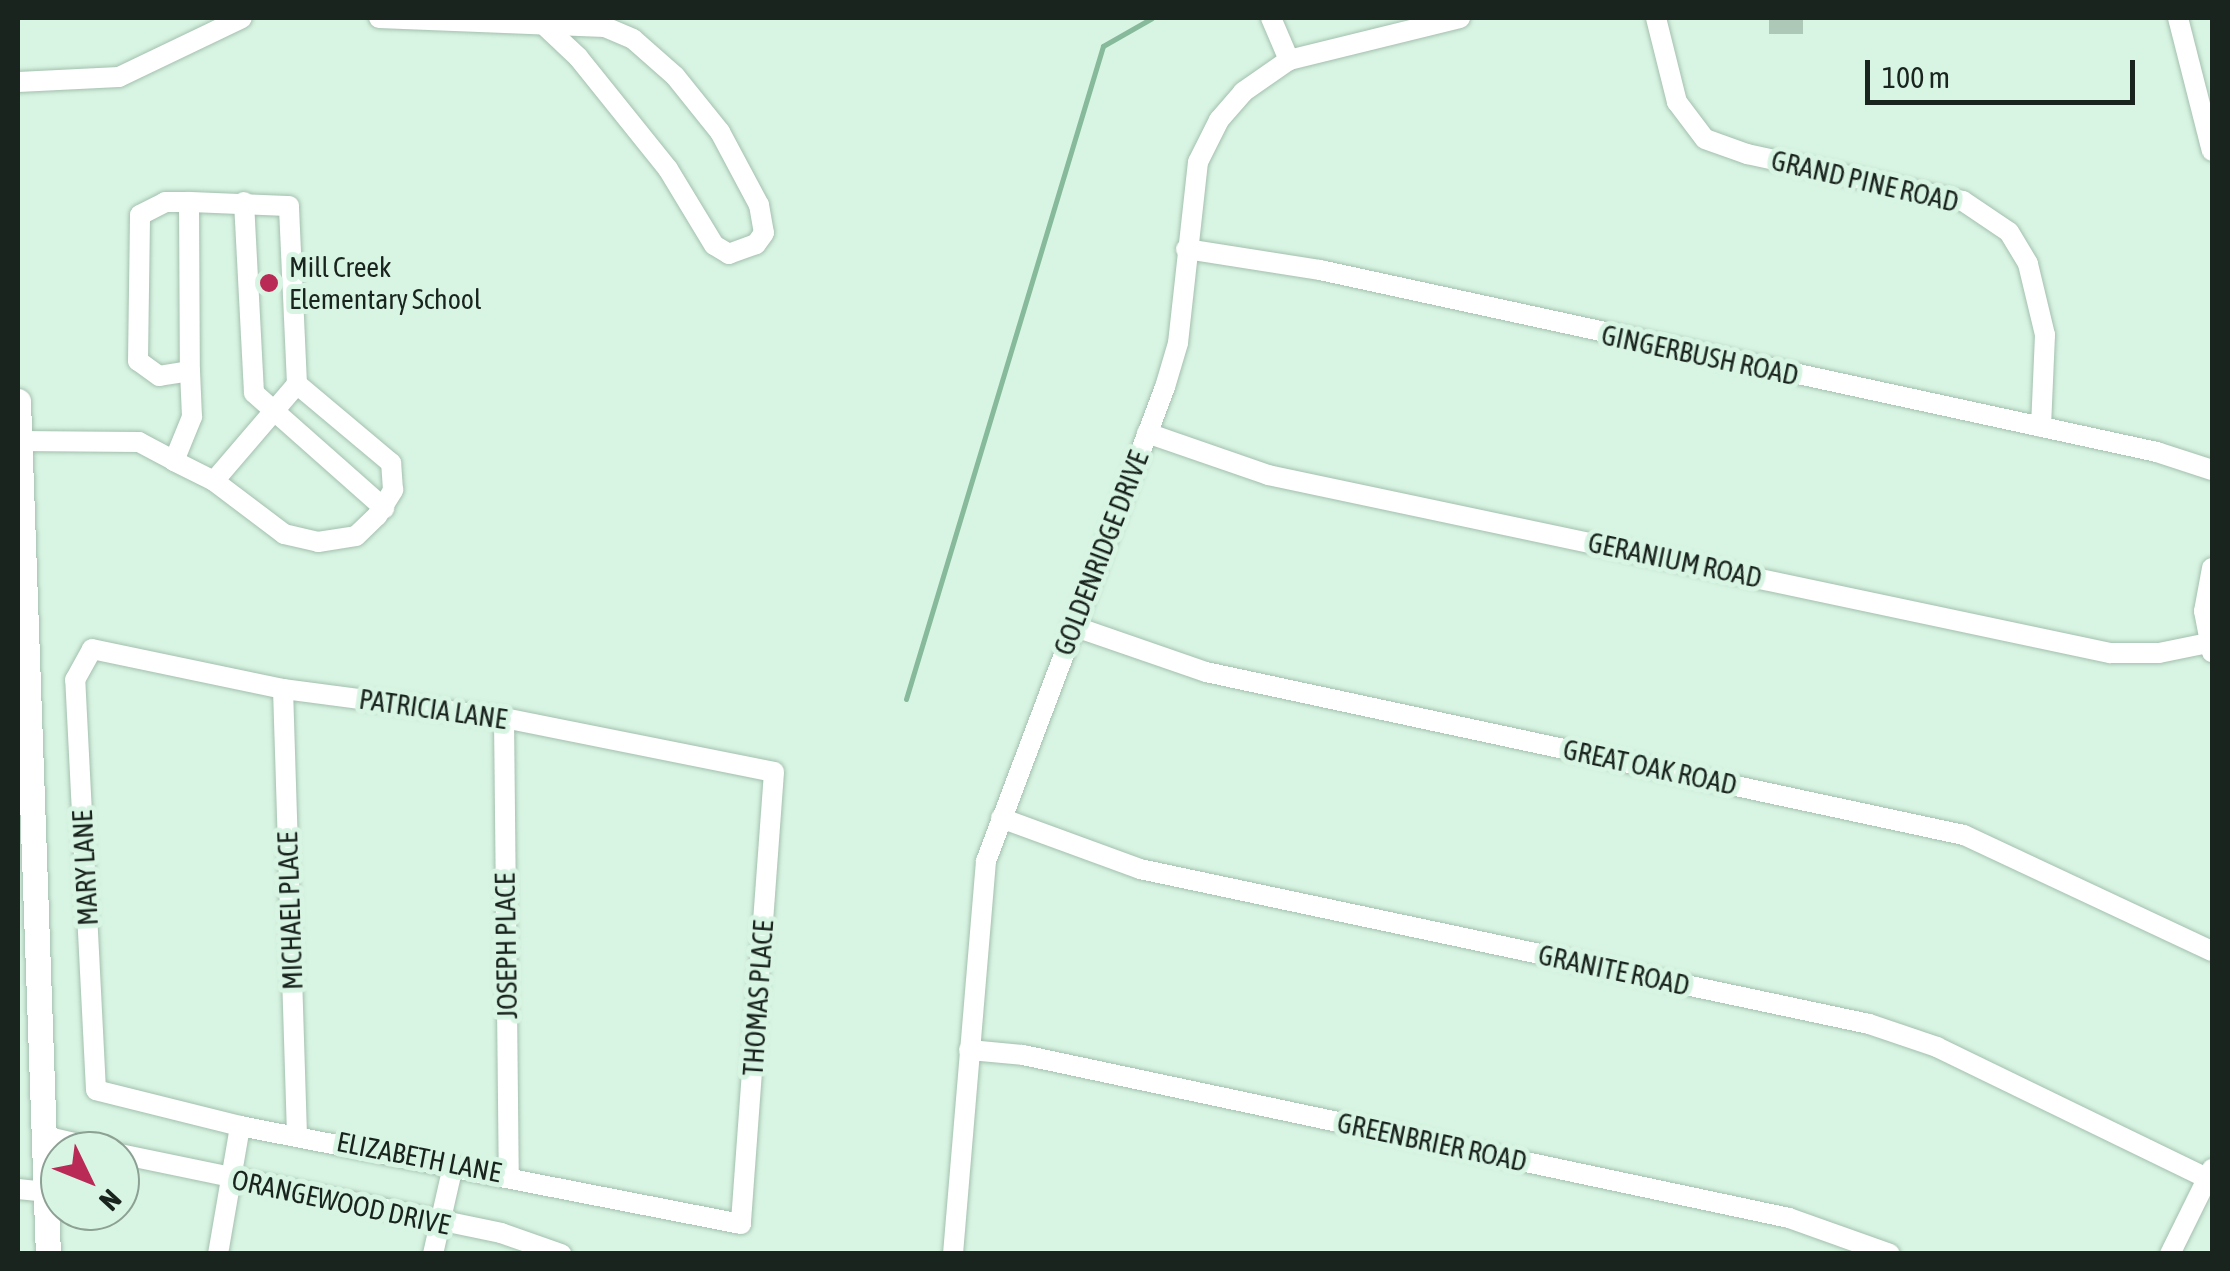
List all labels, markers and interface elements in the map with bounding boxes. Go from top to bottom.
scale bar [1870,40,2140,102]
text: 100 m [1882,60,1950,94]
street label: GRAND PINE ROAD [1768,143,1962,219]
place label: Mill Creek Elementary School [289,250,481,316]
marker: Mill Creek Elementary School [258,272,280,294]
street label: GINGERBUSH ROAD [1598,318,1802,392]
street label: GOLDENRIDGE DRIVE [1047,446,1155,660]
street label: GERANIUM ROAD [1585,525,1765,595]
street label: PATRICIA LANE [357,682,509,736]
street label: GREAT OAK ROAD [1560,732,1740,802]
street label: MARY LANE [65,809,105,927]
street label: MICHAEL PLACE [270,832,310,990]
street label: JOSEPH PLACE [488,873,524,1019]
street label: THOMAS PLACE [736,919,780,1077]
street label: GRANITE ROAD [1535,938,1693,1002]
street label: GREENBRIER ROAD [1334,1106,1530,1178]
street label: ELIZABETH LANE [334,1125,504,1189]
north arrow [40,1131,140,1231]
street label: ORANGEWOOD DRIVE [229,1162,453,1242]
text: N [93,1183,128,1217]

